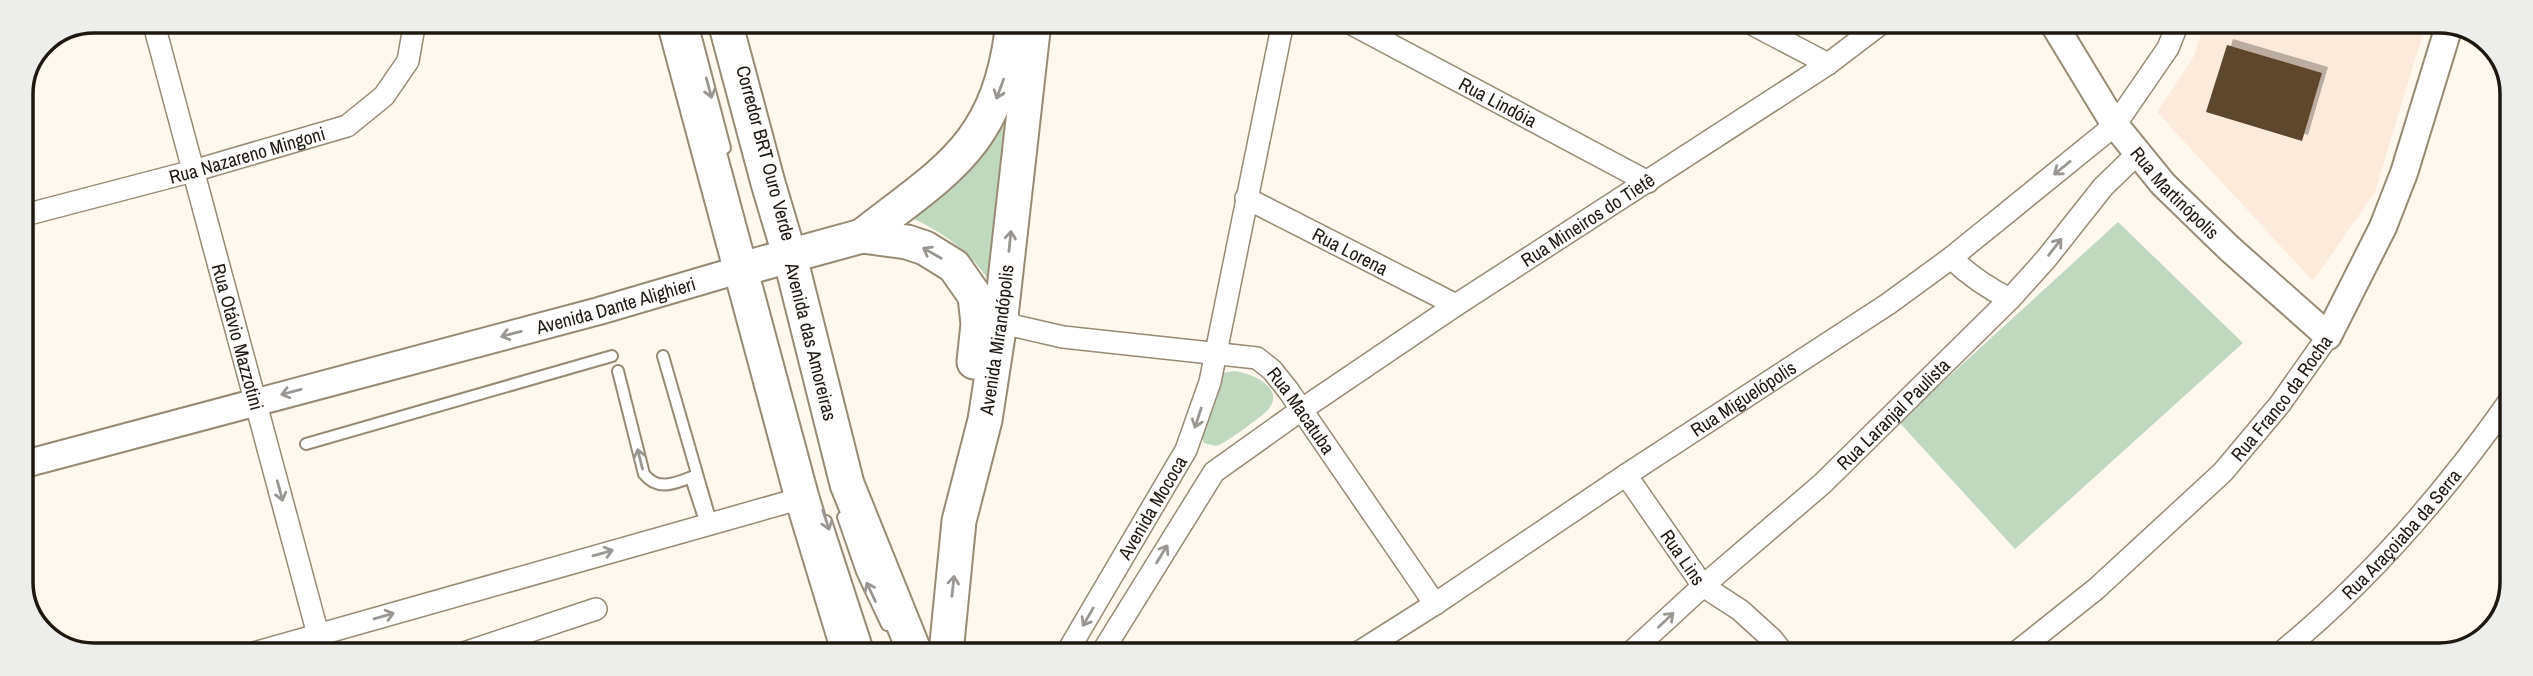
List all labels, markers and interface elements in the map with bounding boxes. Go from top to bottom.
street label: Corredor BRT Ouro Verde [730,62,802,244]
street label: Rua Lindóia [1454,71,1542,134]
one-way arrow [703,76,716,98]
one-way arrow [993,77,1005,99]
street label: Rua Nazareno Mingoni [166,120,328,190]
street label: Rua Martinópolis [2125,141,2225,245]
one-way arrow [2053,161,2071,176]
street label: Rua Mineiros do Tietê [1516,167,1659,273]
street label: Rua Lorena [1308,221,1393,281]
one-way arrow [1003,230,1016,253]
one-way arrow [2048,239,2063,257]
one-way arrow [922,246,942,260]
street label: Avenida das Amoreiras [779,259,844,423]
street label: Rua Otávio Mazzotini [206,261,270,413]
street label: Avenida Mirandópolis [973,263,1020,418]
street label: Avenida Dante Alighieri [532,270,699,340]
one-way arrow [500,328,523,341]
street label: Rua Franco da Rocha [2225,329,2338,467]
street label: Rua Laranjal Paulista [1831,352,1956,476]
street label: Rua Miguelópolis [1685,354,1801,443]
street label: Rua Macatuba [1261,361,1341,460]
one-way arrow [280,386,303,399]
one-way arrow [1191,407,1203,429]
one-way arrow [633,448,646,471]
street label: Avenida Mococa [1111,451,1193,565]
street label: Rua Araçoiaba da Serra [2336,463,2467,605]
one-way arrow [274,479,287,502]
one-way arrow [821,509,833,531]
street label: Rua Lins [1655,524,1712,590]
one-way arrow [1155,544,1169,564]
one-way arrow [592,546,614,559]
one-way arrow [947,575,960,597]
one-way arrow [864,581,877,603]
one-way arrow [1081,606,1095,626]
one-way arrow [373,609,395,622]
one-way arrow [1657,612,1675,628]

